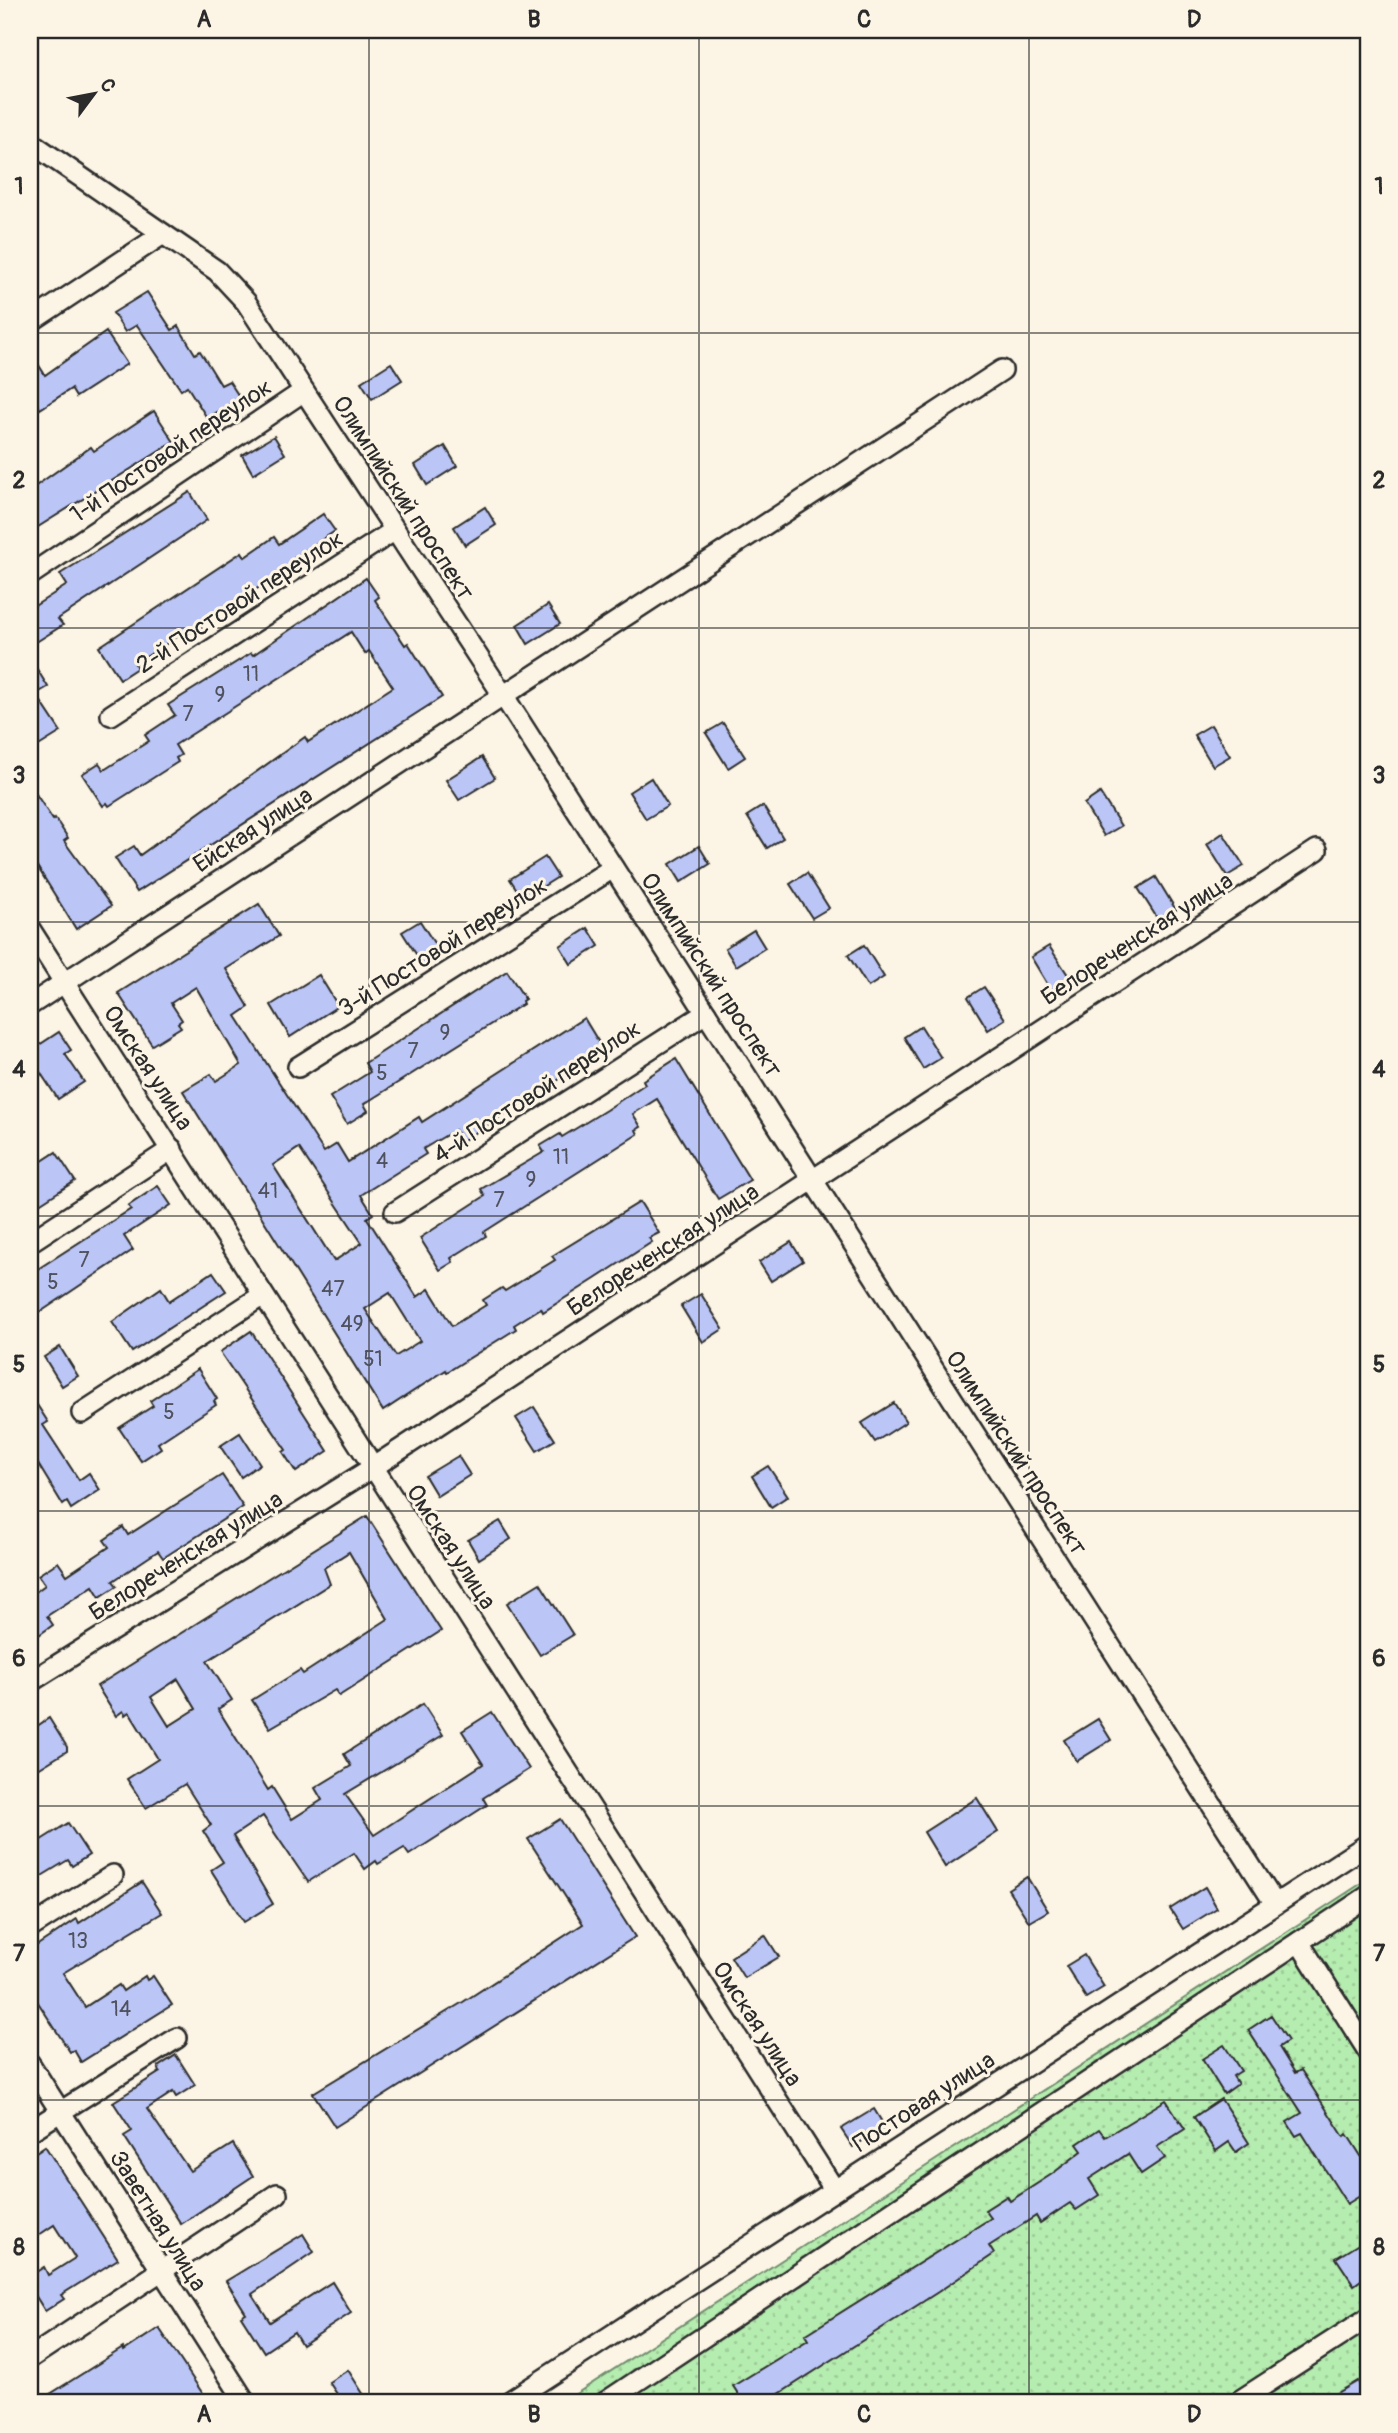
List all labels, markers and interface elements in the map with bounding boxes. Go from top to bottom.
text: A [197,5,212,34]
text: B [527,5,541,34]
text: C [857,5,871,34]
text: D [1187,5,1201,34]
north arrow [60,60,130,130]
text: С [94,74,121,97]
text: 1 [15,172,24,201]
text: 1 [1375,172,1384,201]
street label: 1-й Постовой переулок [65,373,277,529]
street label: Олимпийский проспект [326,390,480,606]
text: 2 [13,466,26,495]
text: 2 [1373,466,1386,495]
street label: 2-й Постовой переулок [131,524,349,680]
house number: 11 [243,661,259,688]
house number: 9 [215,682,225,709]
house number: 7 [182,701,194,728]
text: 3 [13,761,25,790]
text: 3 [1373,761,1385,790]
street label: Ейская улица [188,781,318,879]
street label: Белореченская улица [1036,866,1238,1012]
street label: Олимпийский проспект [634,867,788,1083]
street label: 3-й Постовой переулок [333,871,553,1023]
street label: Омская улица [97,1000,199,1136]
street label: 4-й Постовой переулок [428,1014,646,1170]
house number: 9 [440,1020,450,1047]
house number: 7 [407,1038,419,1065]
text: 4 [12,1055,26,1084]
text: 4 [1372,1055,1386,1084]
house number: 5 [376,1060,388,1087]
house number: 11 [553,1144,569,1171]
house number: 4 [376,1148,388,1175]
house number: 9 [526,1167,536,1194]
street label: Белореченская улица [562,1177,764,1323]
house number: 41 [258,1178,278,1205]
house number: 7 [493,1187,505,1214]
house number: 7 [78,1247,90,1274]
house number: 5 [47,1269,59,1296]
house number: 47 [321,1276,345,1303]
house number: 49 [341,1311,364,1338]
street label: Олимпийский проспект [939,1345,1093,1561]
house number: 51 [363,1346,383,1373]
text: 5 [13,1350,25,1379]
text: 5 [1373,1350,1385,1379]
house number: 5 [163,1399,175,1426]
street label: Омская улица [400,1479,502,1615]
street label: Белореченская улица [84,1485,288,1627]
text: 6 [12,1644,26,1673]
text: 6 [1372,1644,1386,1673]
house number: 13 [68,1928,88,1955]
text: 7 [13,1939,26,1968]
text: 7 [1373,1939,1386,1968]
street label: Омская улица [706,1956,808,2092]
house number: 14 [111,1996,131,2023]
street label: Постовая улица [848,2045,1000,2159]
street label: Заветная улица [103,2145,213,2297]
text: 8 [13,2233,25,2262]
text: 8 [1373,2233,1385,2262]
text: A [197,2400,212,2429]
text: B [527,2400,541,2429]
text: C [857,2400,871,2429]
text: D [1187,2400,1201,2429]

